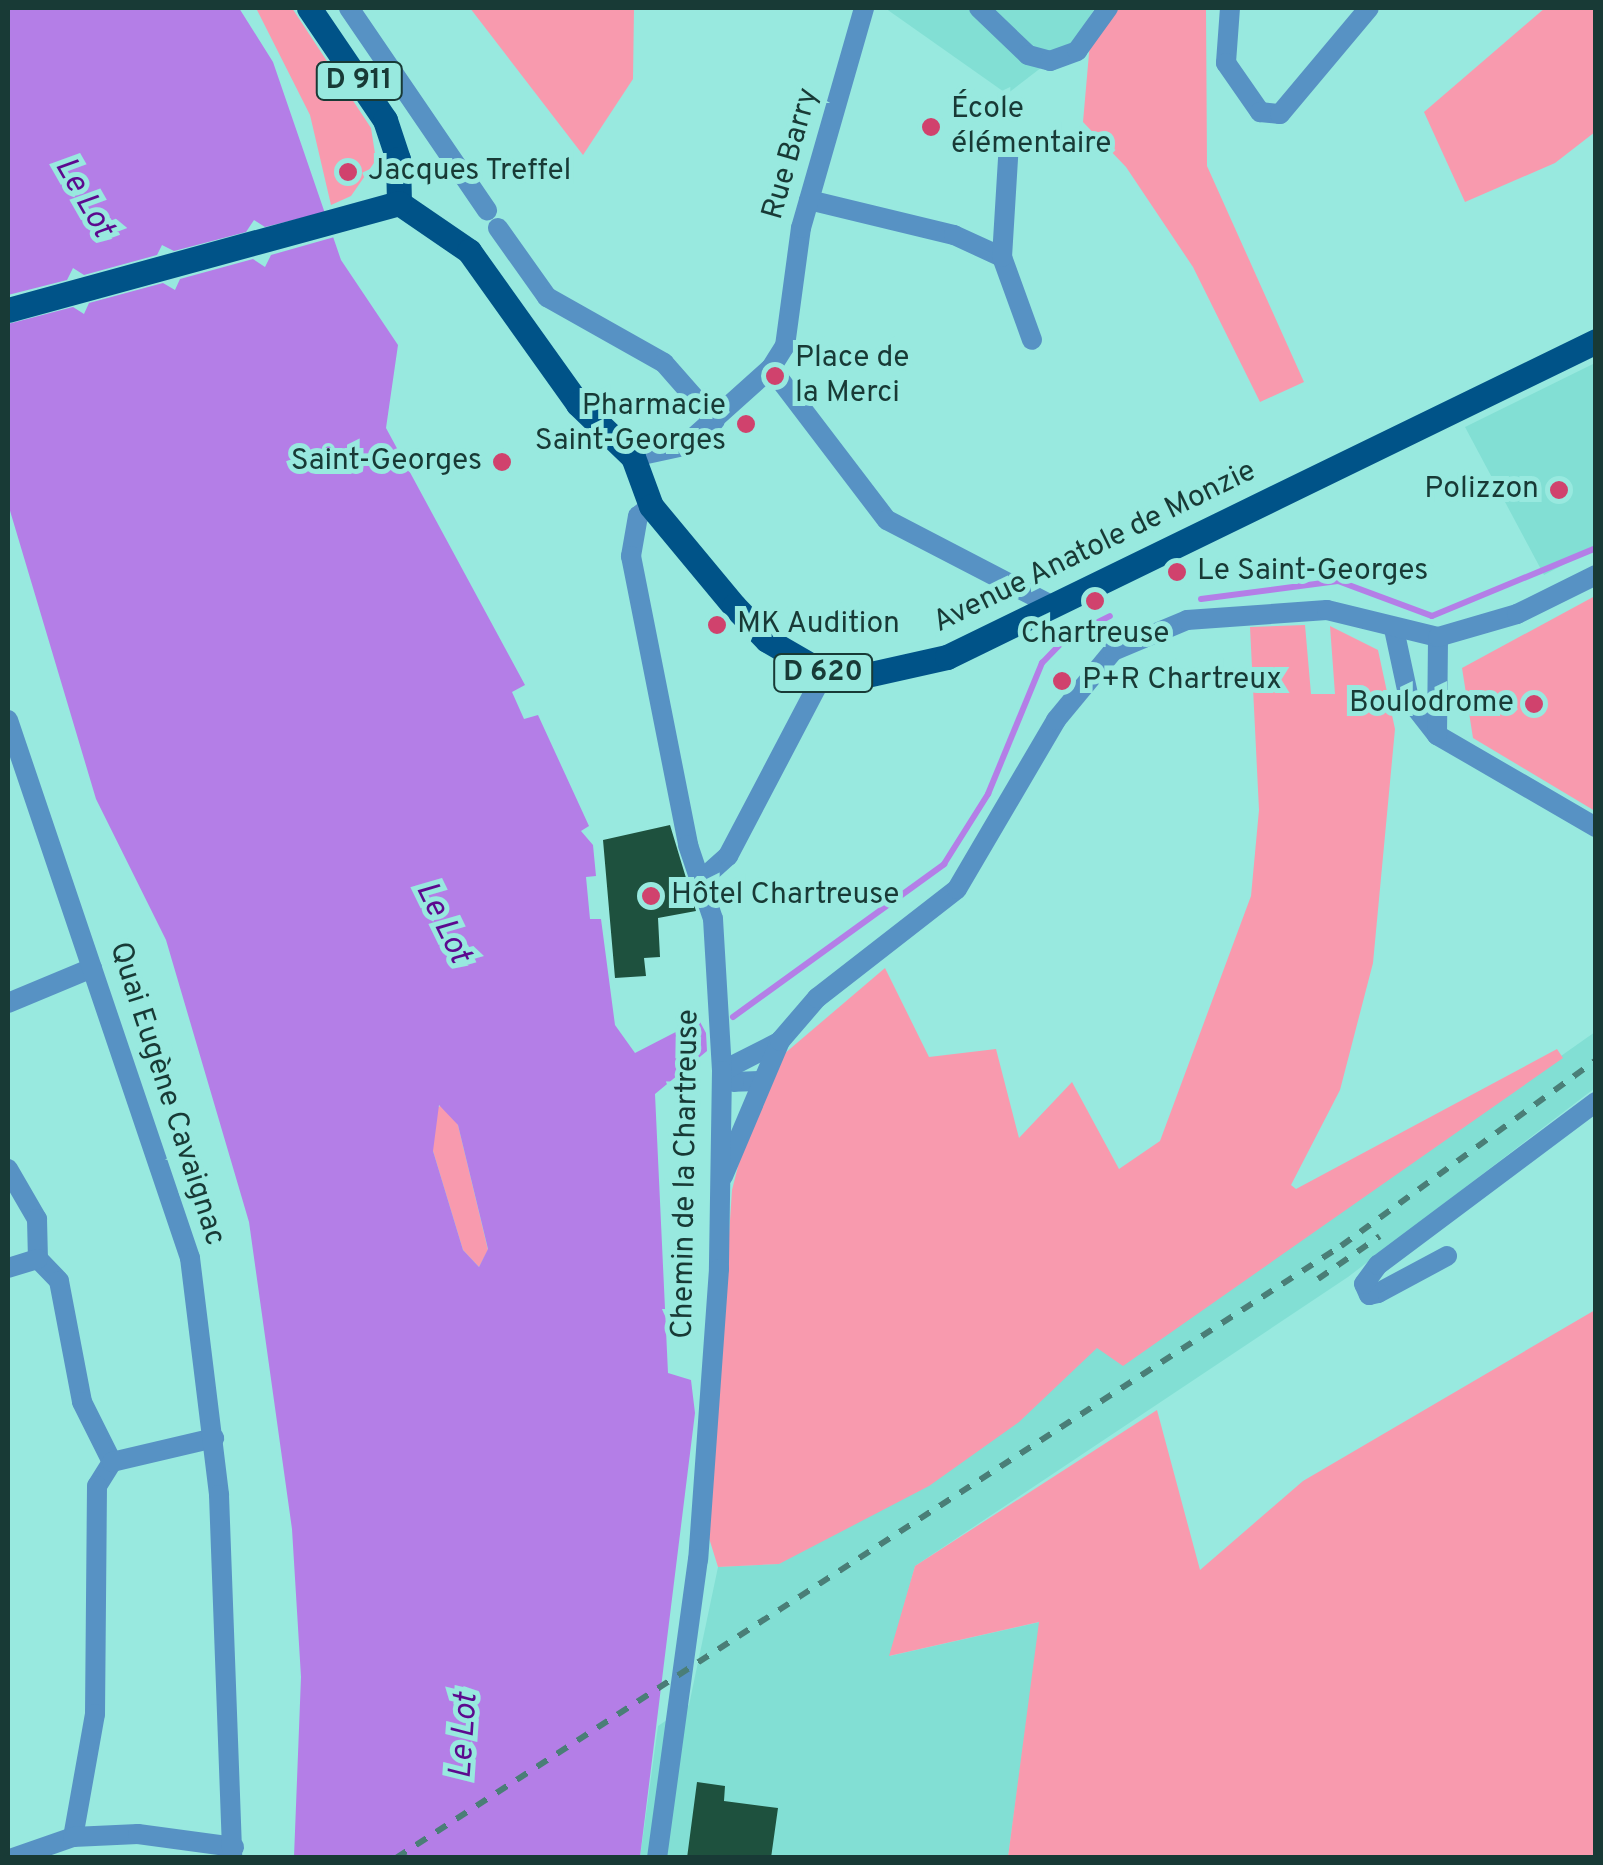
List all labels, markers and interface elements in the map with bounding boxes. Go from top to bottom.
road number: D 911 [314,58,404,104]
street label: Rue Barry [756,84,828,224]
place label: École élémentaire [951,92,1111,162]
marker: École élémentaire [920,116,942,138]
water label: Le Lot [45,151,121,245]
place label: Jacques Treffel [368,154,573,190]
marker: Jacques Treffel [337,161,359,183]
place label: Place de la Merci [795,341,909,412]
marker: Place de la Merci [764,365,786,387]
place label: Pharmacie Saint-Georges [535,389,726,460]
marker: Pharmacie Saint-Georges [735,413,757,435]
place label: Saint-Georges [291,444,482,480]
marker: Saint-Georges [491,451,513,473]
street label: Avenue Anatole de Monzie [927,454,1263,642]
place label: Polizzon [1424,472,1539,508]
marker: Polizzon [1548,479,1570,501]
place label: Le Saint-Georges [1197,554,1428,590]
marker: Le Saint-Georges [1166,561,1188,583]
marker: Chartreuse [1084,590,1106,612]
place label: MK Audition [737,607,901,643]
marker: MK Audition [706,614,728,636]
place label: Chartreuse [1021,617,1169,653]
road number: D 620 [773,650,873,696]
place label: P+R Chartreux [1082,663,1282,699]
marker: P+R Chartreux [1051,670,1073,692]
place label: Boulodrome [1349,686,1514,722]
marker: Boulodrome [1523,693,1545,715]
water label: Le Lot [406,876,478,970]
place label: Hôtel Chartreuse [671,878,899,914]
marker: Hôtel Chartreuse [640,885,662,907]
street label: Quai Eugène Cavaignac [100,938,232,1250]
street label: Chemin de la Chartreuse [666,1009,708,1339]
water label: Le Lot [443,1692,487,1780]

